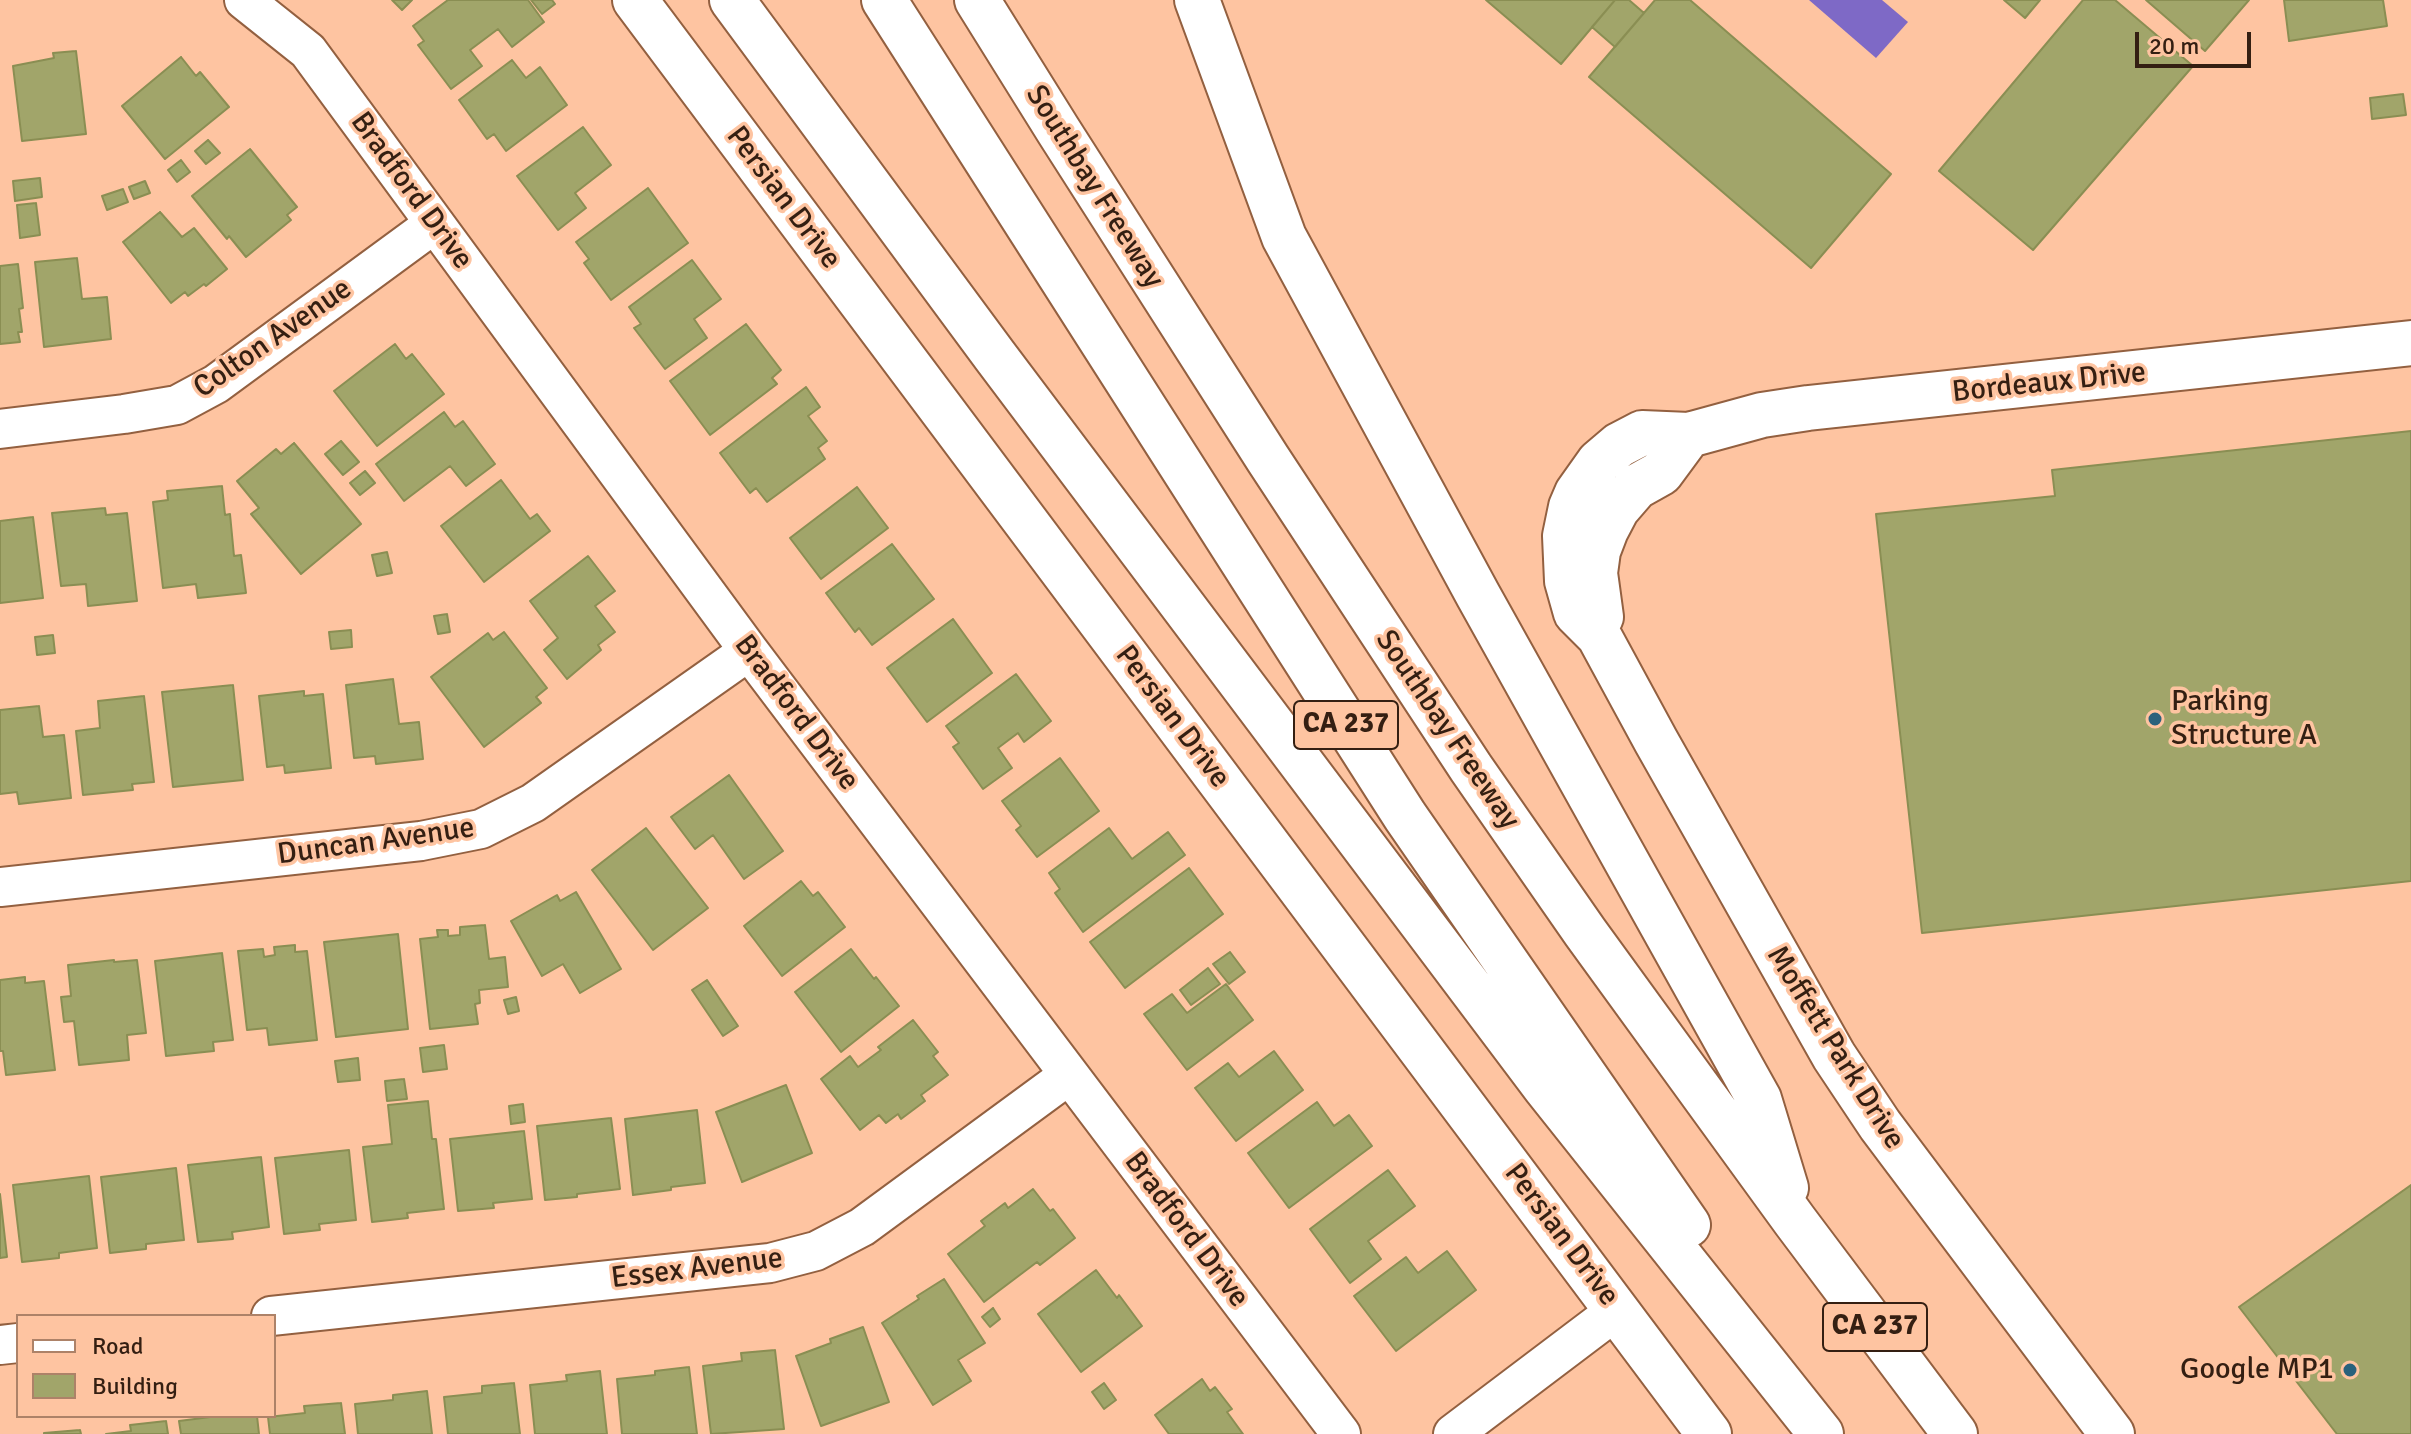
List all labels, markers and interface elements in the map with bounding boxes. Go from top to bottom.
scale bar [2139,16,2255,66]
text: 20 m [2149,31,2199,61]
street label: Southbay Freeway [1017,79,1171,295]
street label: Bradford Drive [342,105,480,277]
street label: Persian Drive [718,120,848,276]
street label: Colton Avenue [187,271,359,407]
street label: Bordeaux Drive [1950,355,2148,411]
street label: Southbay Freeway [1367,624,1527,836]
street label: Bradford Drive [726,628,866,798]
street label: Persian Drive [1107,639,1237,795]
place label: Parking Structure A [2171,684,2317,754]
road number: CA 237 [1294,701,1398,749]
marker: Parking Structure A [2146,710,2164,728]
street label: Duncan Avenue [275,810,477,874]
street label: Moffett Park Drive [1758,940,1912,1156]
street label: Bradford Drive [1116,1145,1256,1315]
street label: Persian Drive [1496,1157,1626,1313]
street label: Essex Avenue [609,1241,785,1297]
road number: CA 237 [1823,1303,1927,1351]
legend [16,1314,276,1418]
text: Road [92,1331,143,1361]
place label: Google MP1 [2180,1352,2334,1388]
marker: Google MP1 [2341,1361,2359,1379]
text: Building [92,1371,178,1401]

